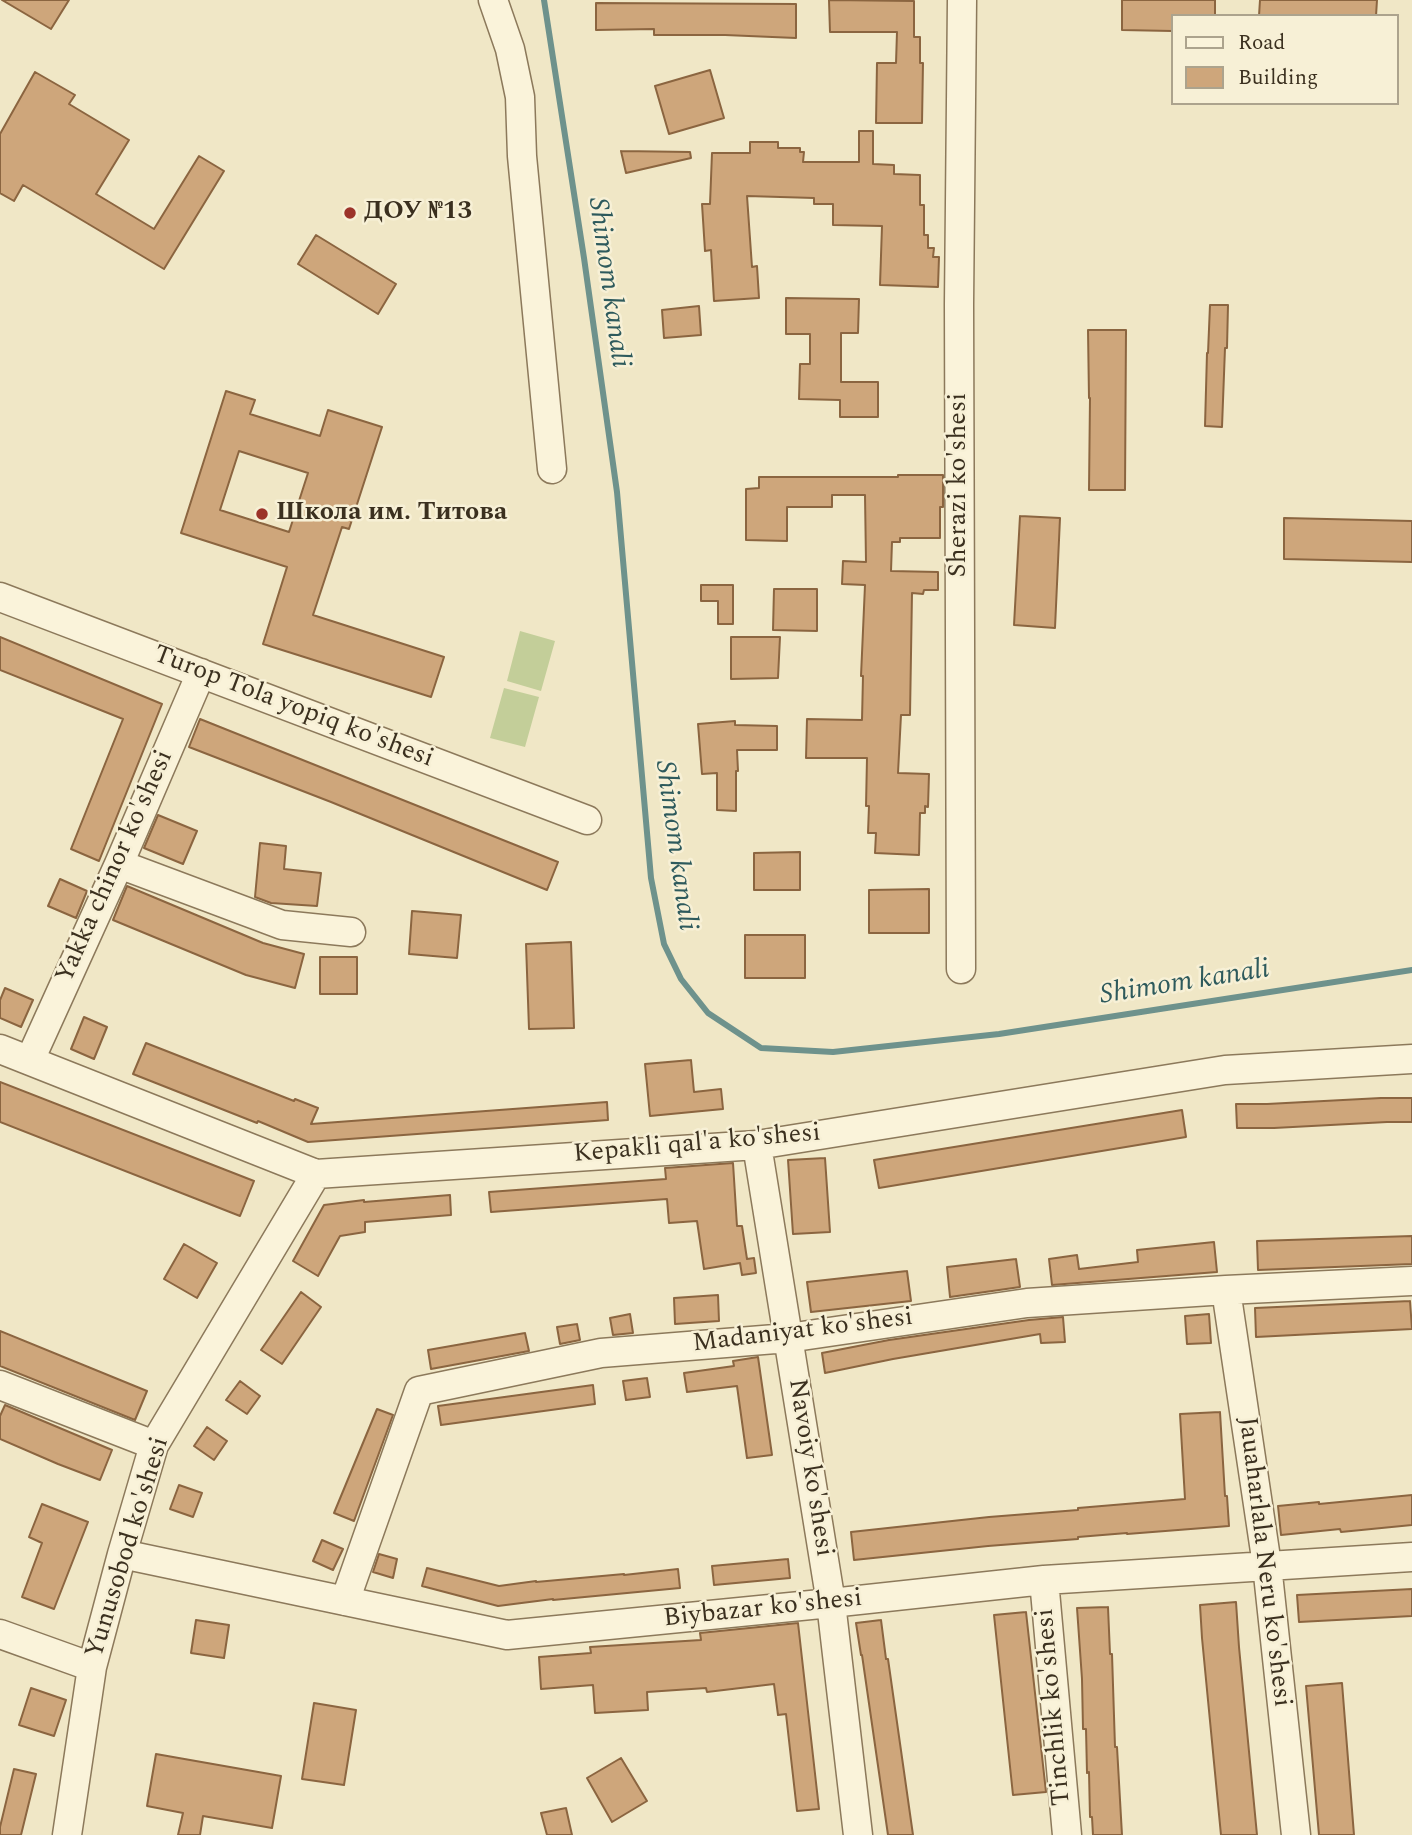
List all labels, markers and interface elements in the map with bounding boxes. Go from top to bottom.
legend [1170,14,1398,105]
text: Road [1238,27,1285,59]
text: Building [1238,62,1318,94]
water label: Shimom kanali [578,196,636,370]
place label: ДОУ №13 [364,197,472,229]
marker: ДОУ №13 [342,205,358,221]
street label: Sherazi ko'shesi [944,393,976,577]
place label: Школа им. Титова [276,498,507,530]
marker: Школа им. Титова [254,506,270,522]
street label: Turop Tola yopiq ko'shesi [148,640,438,776]
street label: Yakka chinor ko'shesi [51,746,181,988]
water label: Shimom kanali [645,759,703,933]
water label: Shimom kanali [1098,954,1272,1014]
street label: Kepakli qal'a ko'shesi [572,1119,822,1171]
street label: Madaniyat ko'shesi [691,1303,915,1361]
street label: Navoiy ko'shesi [780,1377,838,1559]
street label: Jauaharlala Neru ko'shesi [1230,1415,1296,1709]
street label: Yunusobod ko'shesi [81,1434,177,1662]
street label: Biybazar ko'shesi [662,1584,864,1636]
street label: Tinchlik ko'shesi [1031,1607,1079,1807]

